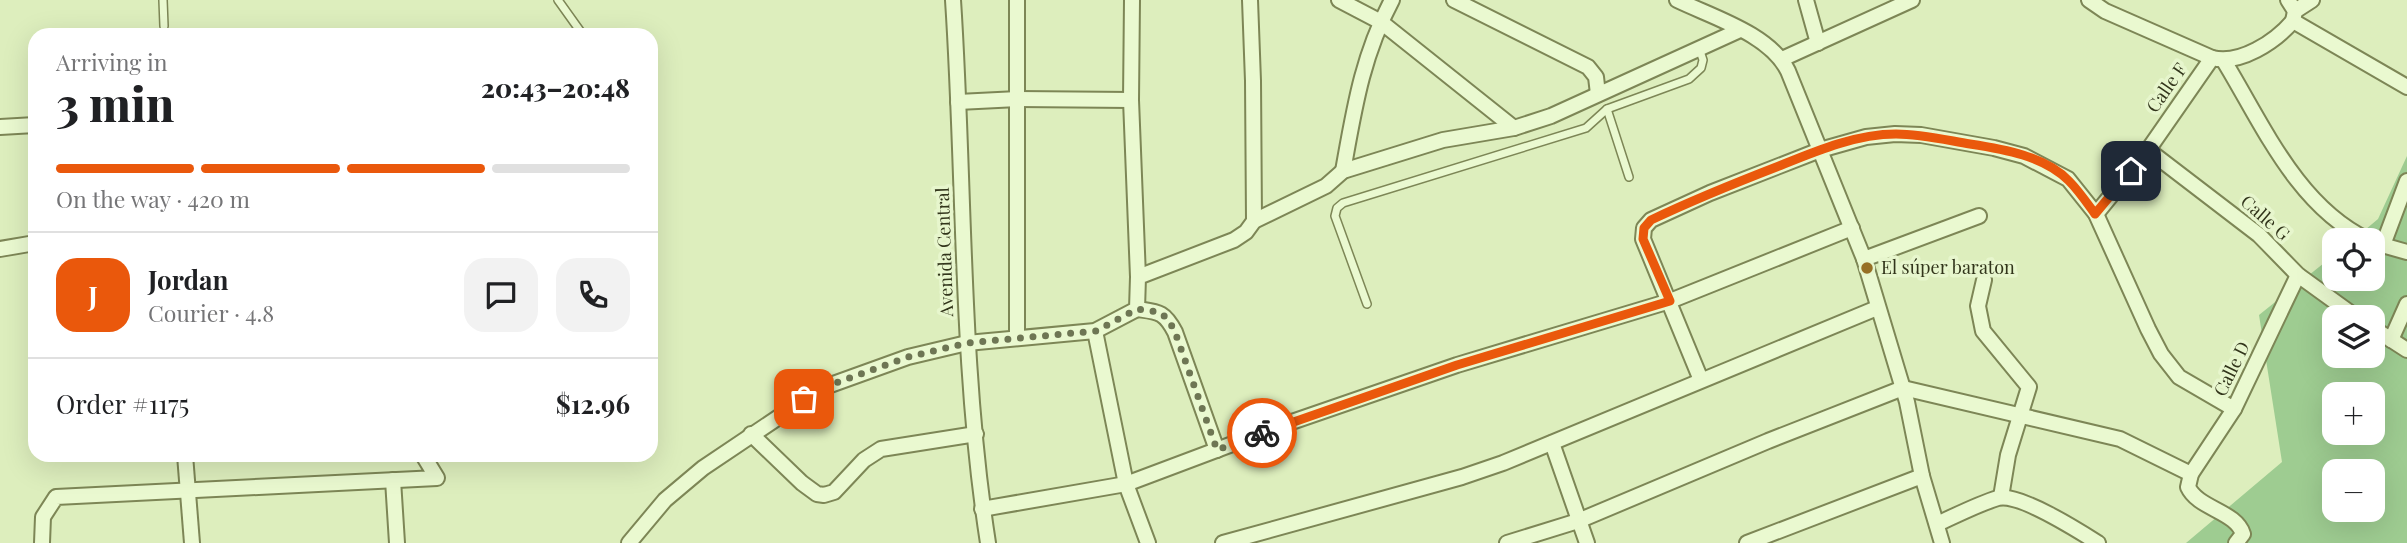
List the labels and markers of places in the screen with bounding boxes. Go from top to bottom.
pin [2101,141,2161,201]
place label: El súper baraton [1881,255,2015,279]
marker: El súper baraton [1859,260,1875,276]
pin [774,369,834,429]

